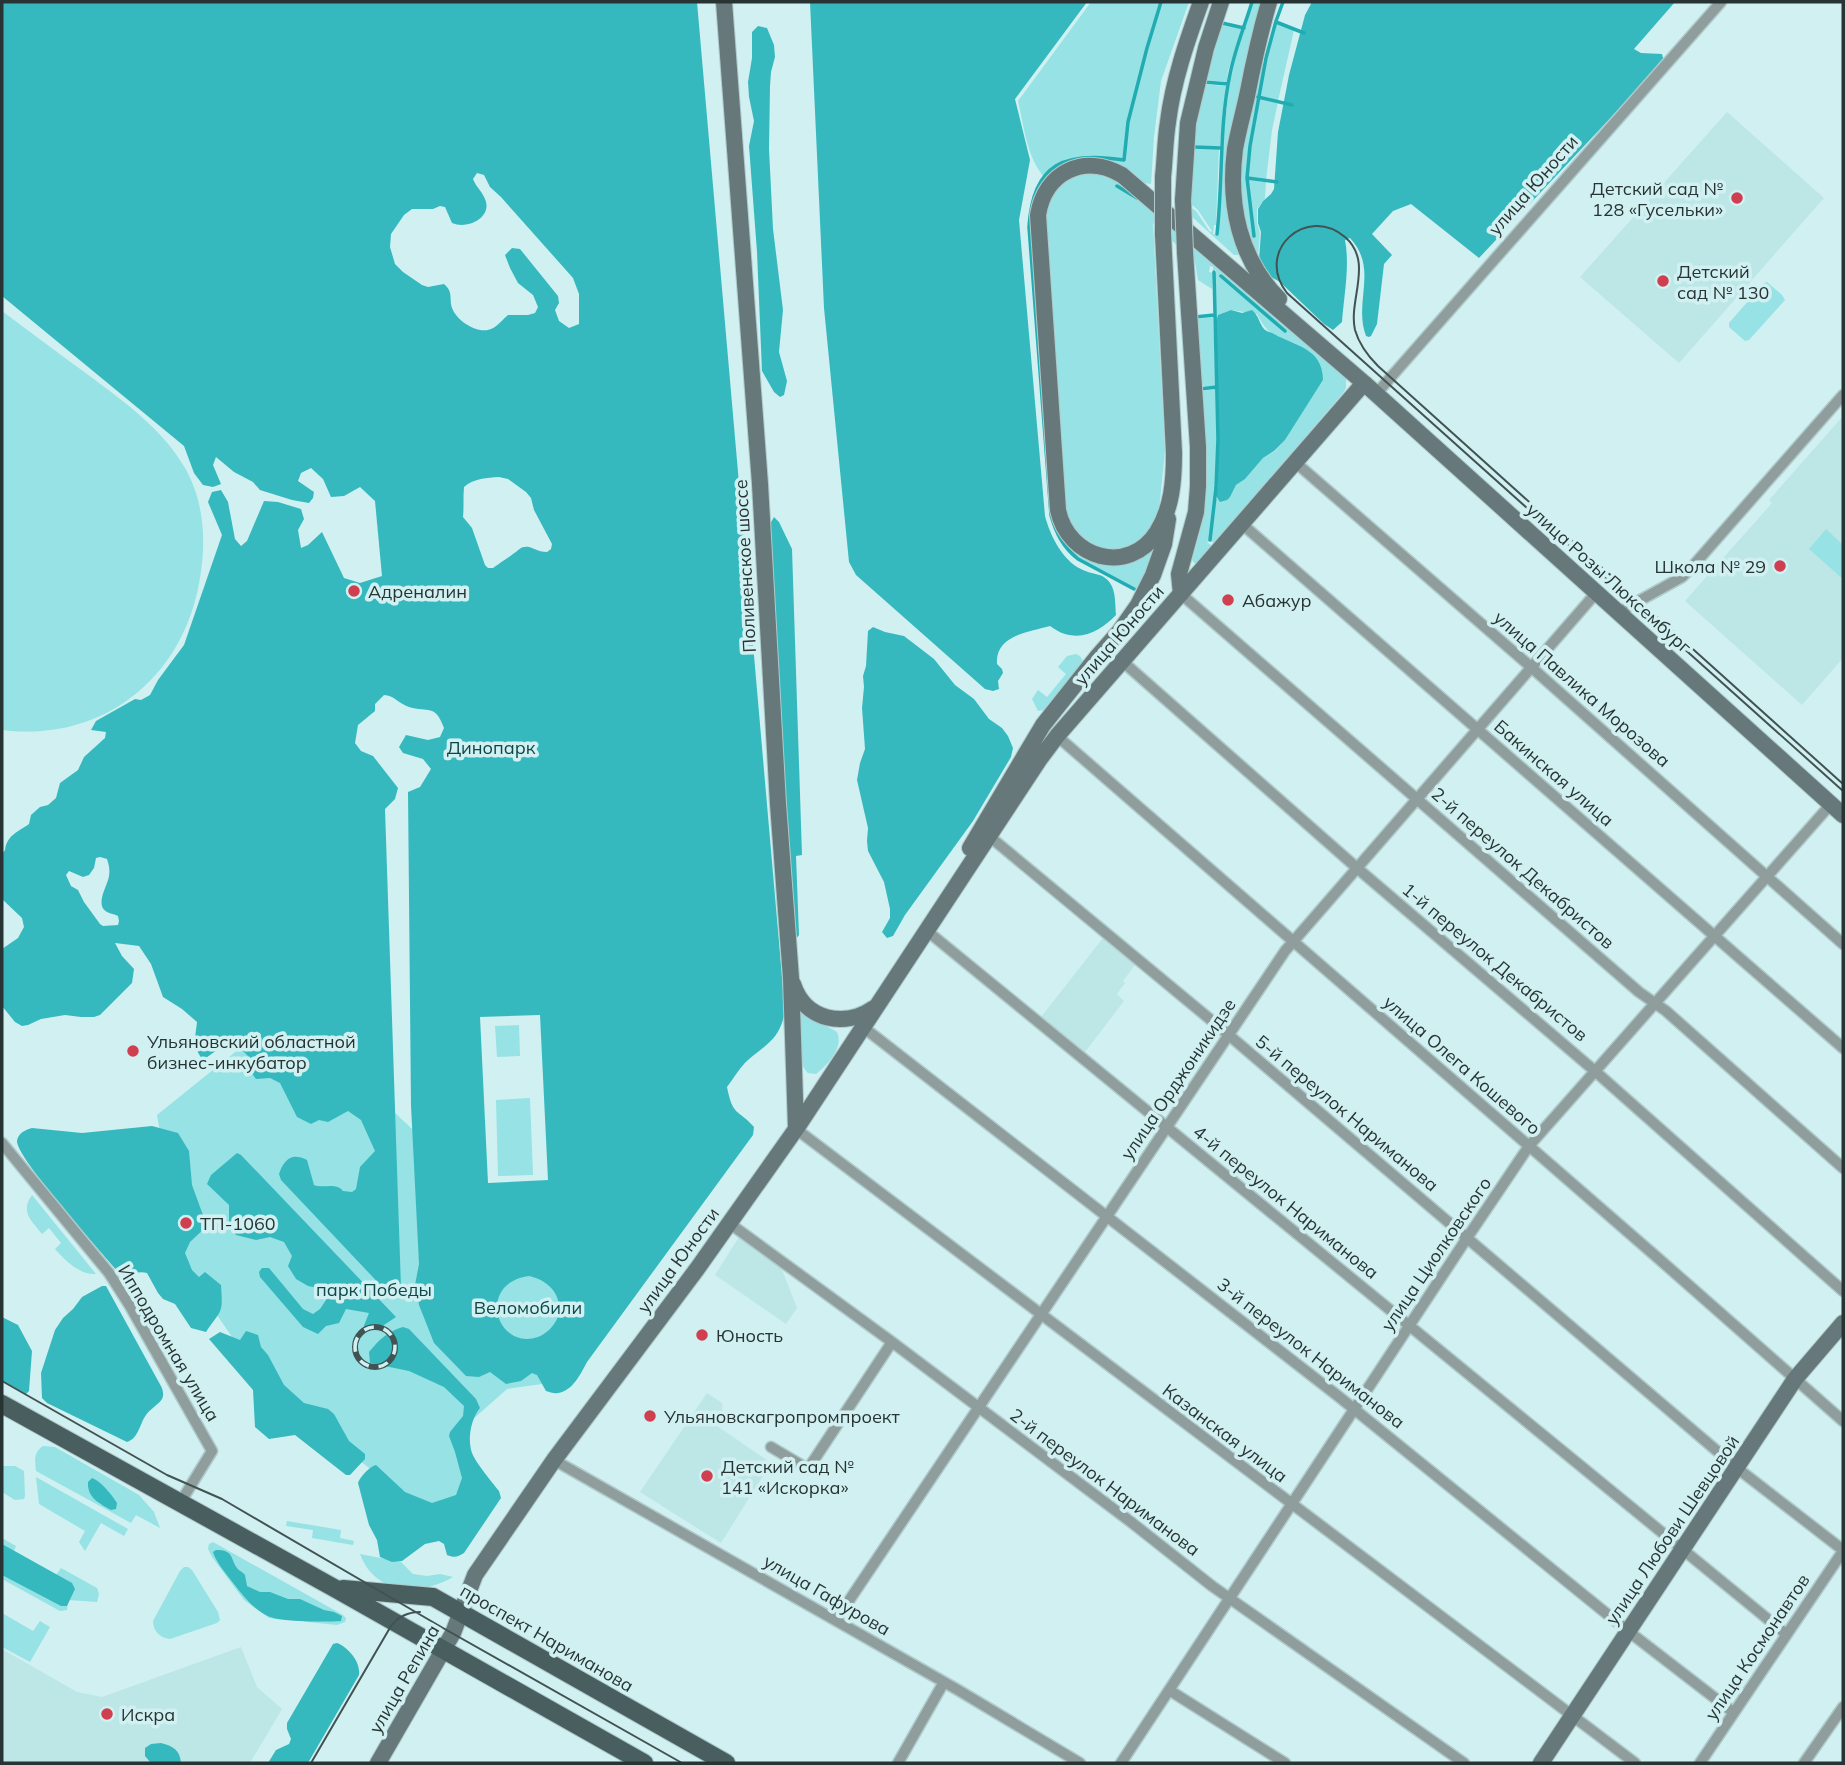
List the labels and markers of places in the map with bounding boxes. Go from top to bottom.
place label: Детский сад № 128 «Гусельки» [1590,177,1723,221]
marker: Детский сад № 128 «Гусельки» [1729,190,1745,206]
place label: Детский сад № 130 [1677,260,1769,304]
marker: Детский сад № 130 [1655,273,1671,289]
place label: Школа № 29 [1654,555,1766,578]
marker: Школа № 29 [1772,558,1788,574]
place label: Адреналин [368,580,467,603]
marker: Адреналин [346,583,362,599]
place label: Абажур [1242,589,1312,612]
marker: Абажур [1220,592,1236,608]
place label: Ульяновский областной бизнес-инкубатор [146,1030,356,1074]
marker: Ульяновский областной бизнес-инкубатор [125,1043,141,1059]
place label: ТП-1060 [200,1212,276,1235]
marker: ТП-1060 [178,1215,194,1231]
place label: Юность [716,1324,783,1347]
marker: Юность [694,1327,710,1343]
place label: Ульяновскагропромпроект [663,1405,901,1428]
marker: Ульяновскагропромпроект [642,1408,658,1424]
place label: Детский сад № 141 «Искорка» [721,1455,854,1499]
marker: Детский сад № 141 «Искорка» [699,1468,715,1484]
place label: Искра [121,1703,175,1726]
marker: Искра [99,1706,115,1722]

